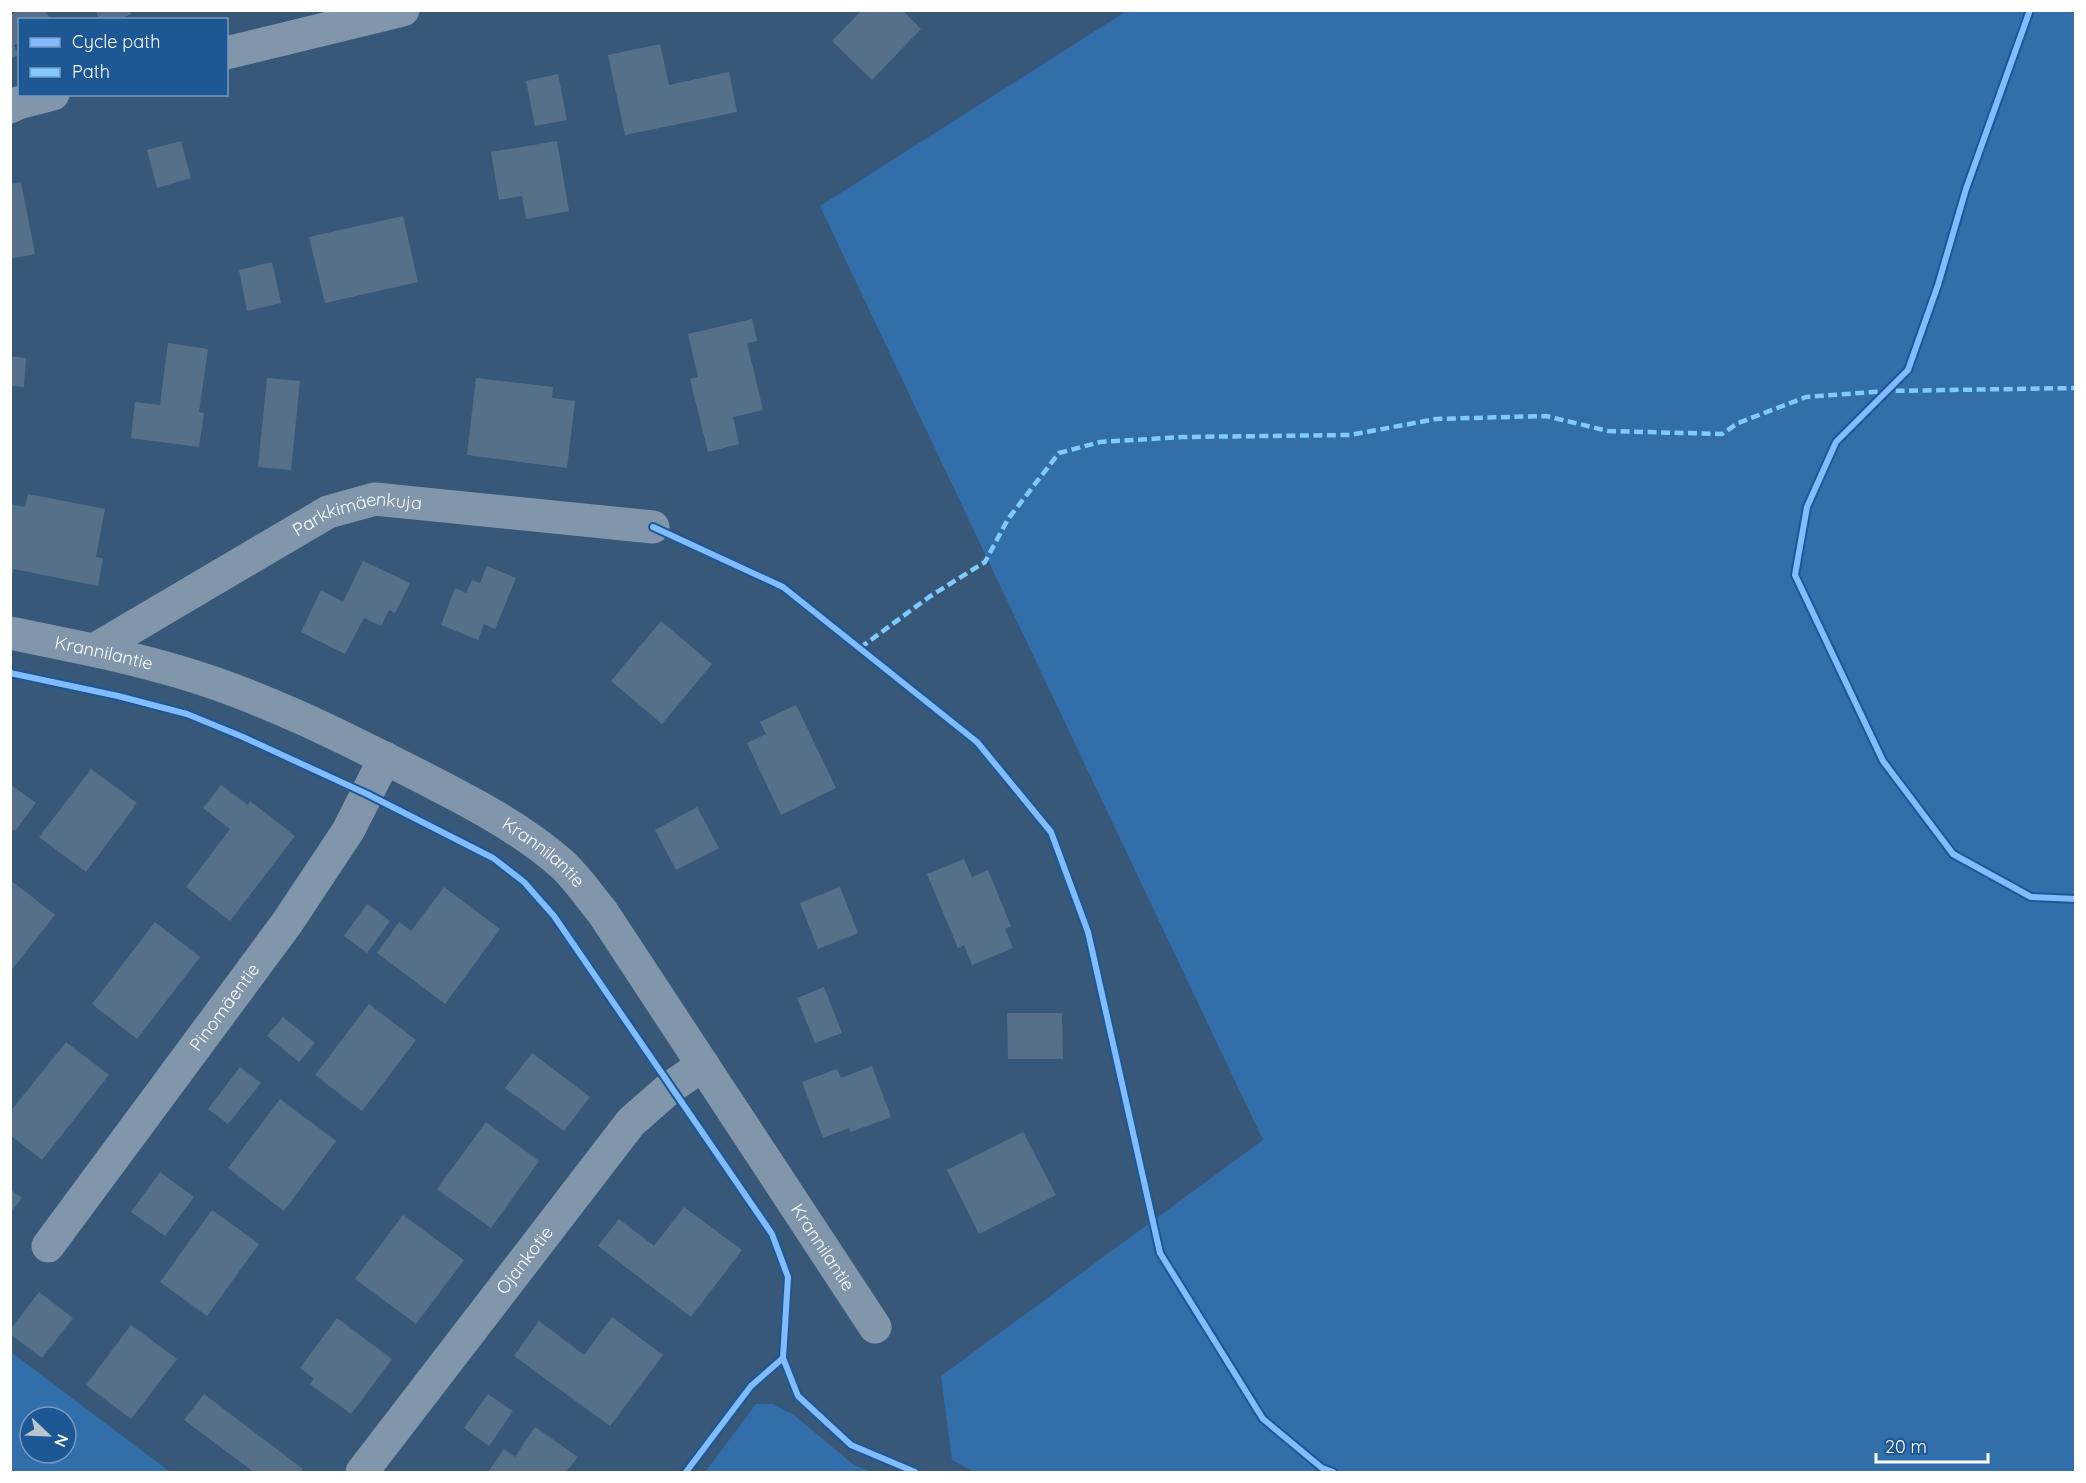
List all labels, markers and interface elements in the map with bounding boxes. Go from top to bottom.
legend [18,18,228,96]
text: Cycle path [72,30,160,53]
text: Path [72,60,110,83]
street label: Parkkimäenkuja [288,487,423,541]
street label: Krannilantie [53,630,156,675]
street label: Krannilantie [498,812,590,892]
street label: Pinomäentie [184,958,264,1056]
street label: Krannilantie [786,1199,860,1295]
street label: Ojankotie [491,1221,558,1299]
north arrow [18,1405,78,1465]
scale bar [1876,1426,1988,1464]
text: N [50,1432,73,1450]
text: 20 m [1885,1435,1927,1458]

